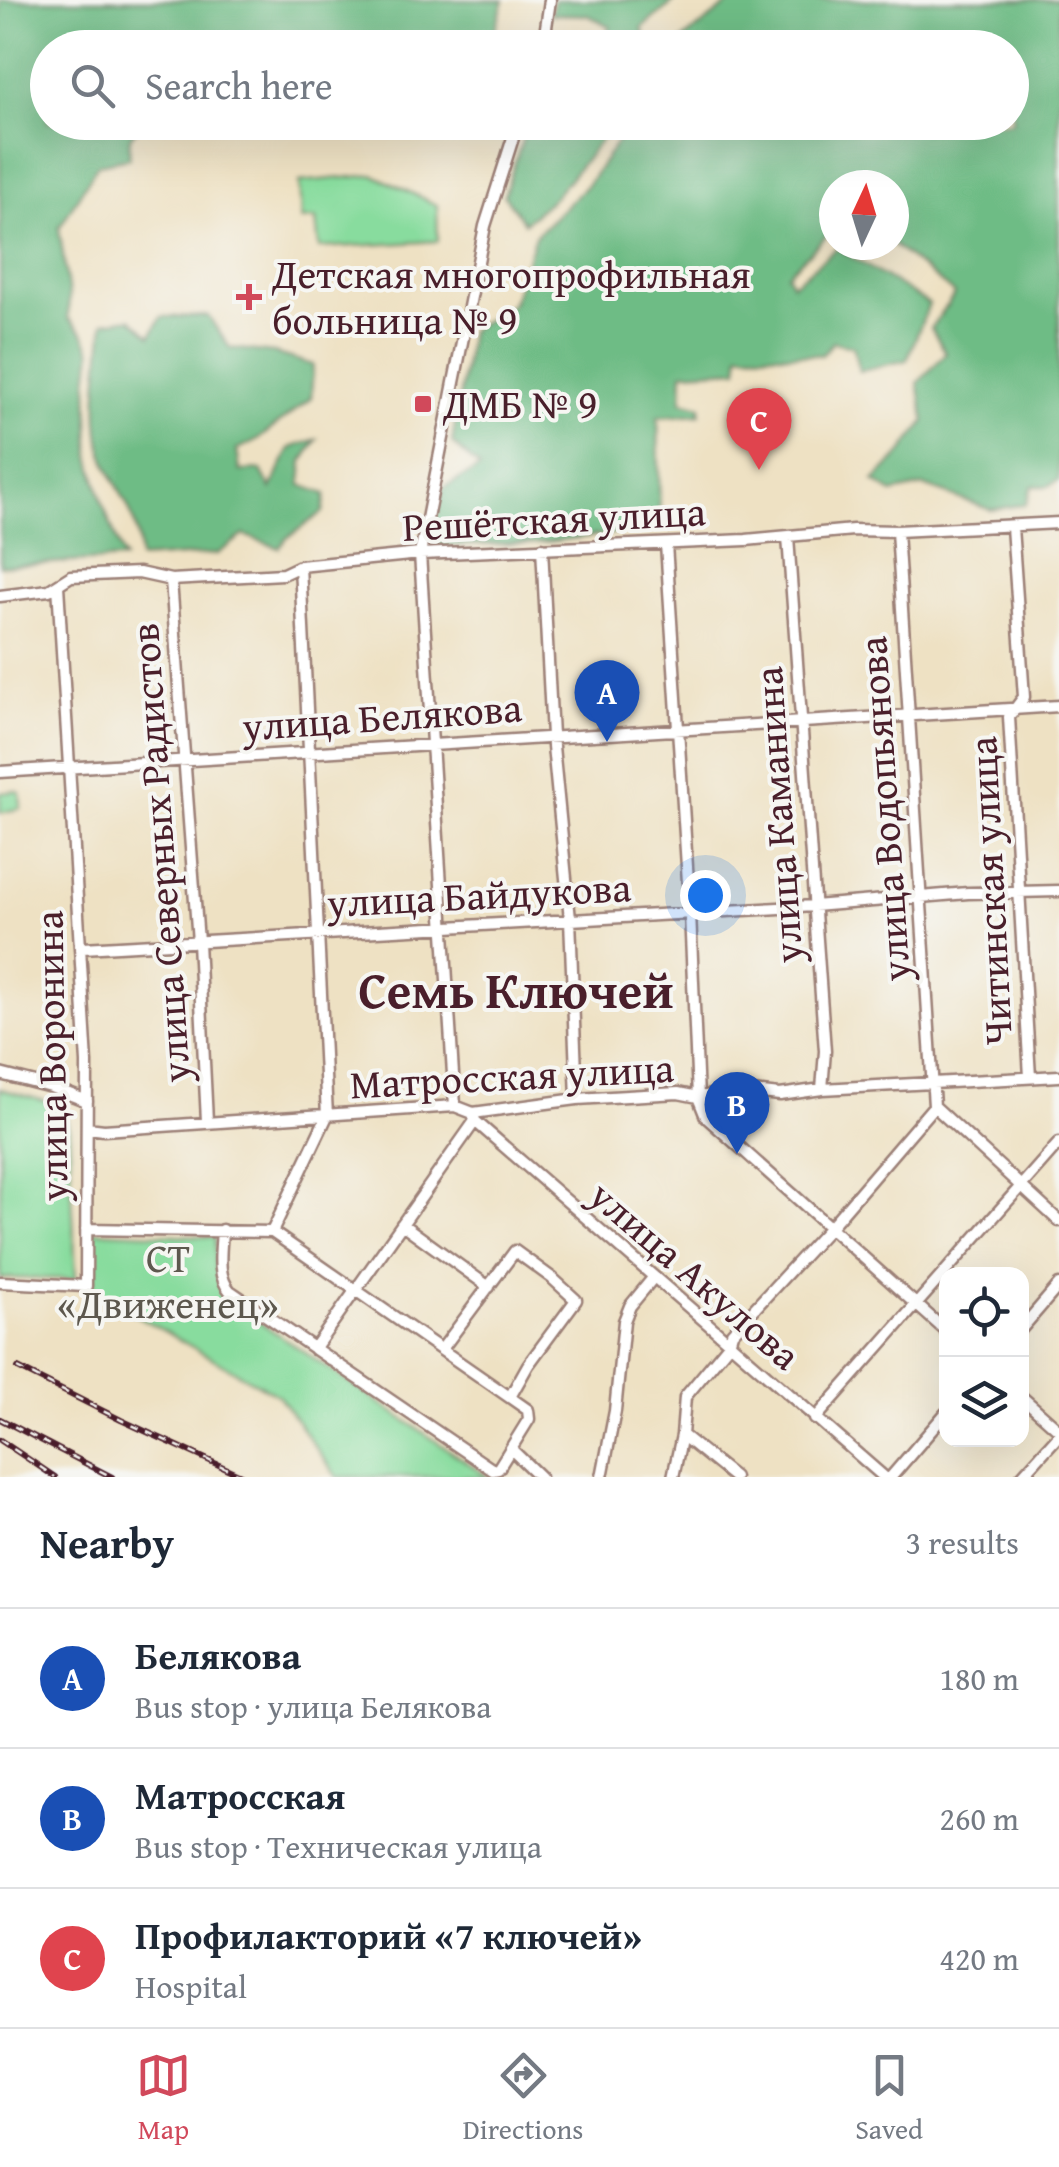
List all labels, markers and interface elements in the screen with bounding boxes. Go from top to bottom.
search box [30,30,1029,140]
text: Search here [145,57,333,113]
icon: search [65,58,120,113]
north arrow [819,170,909,260]
place label: Детская многопрофильная больница № 9 [271,244,751,349]
marker: Детская многопрофильная больница № 9 [236,284,262,310]
place label: ДМБ № 9 [442,374,597,433]
pin: C [726,388,792,470]
marker: ДМБ № 9 [412,393,434,415]
street label: Решётская улица [401,481,707,556]
street label: улица Северных Радистов [114,621,205,1086]
street label: улица Водопьянова [842,634,925,985]
pin: A [574,660,640,742]
street label: улица Каманина [738,665,817,966]
street label: улица Белякова [239,677,524,756]
street label: Читинская улица [952,735,1027,1047]
street label: улица Байдукова [324,857,632,932]
your location [680,870,731,921]
street label: улица Воронина [18,910,83,1203]
district label: Семь Ключей [358,953,674,1026]
street label: Матросская улица [349,1038,675,1113]
pin: B [704,1072,770,1154]
street label: улица Акулова [576,1165,814,1383]
park label: СТ «Движенец» [57,1228,279,1333]
map controls [939,1267,1029,1447]
button: locate [939,1267,1029,1357]
button: layers [939,1357,1029,1447]
text: Nearby [40,1512,174,1573]
text: 3 results [906,1519,1019,1566]
text: Белякова [135,1627,301,1683]
text: A [62,1655,83,1702]
text: 180 m [940,1655,1019,1702]
text: Bus stop · улица Белякова [135,1683,492,1730]
text: Матросская [135,1767,345,1823]
text: B [63,1795,82,1842]
text: 260 m [940,1795,1019,1842]
text: Bus stop · Техническая улица [135,1823,542,1870]
text: Профилакторий «7 ключей» [135,1907,642,1963]
text: C [63,1935,82,1982]
text: 420 m [940,1935,1019,1982]
text: Hospital [135,1963,247,2010]
tab: Map [136,2048,191,2149]
tab: Directions [463,2048,583,2149]
tab: Saved [855,2048,923,2149]

